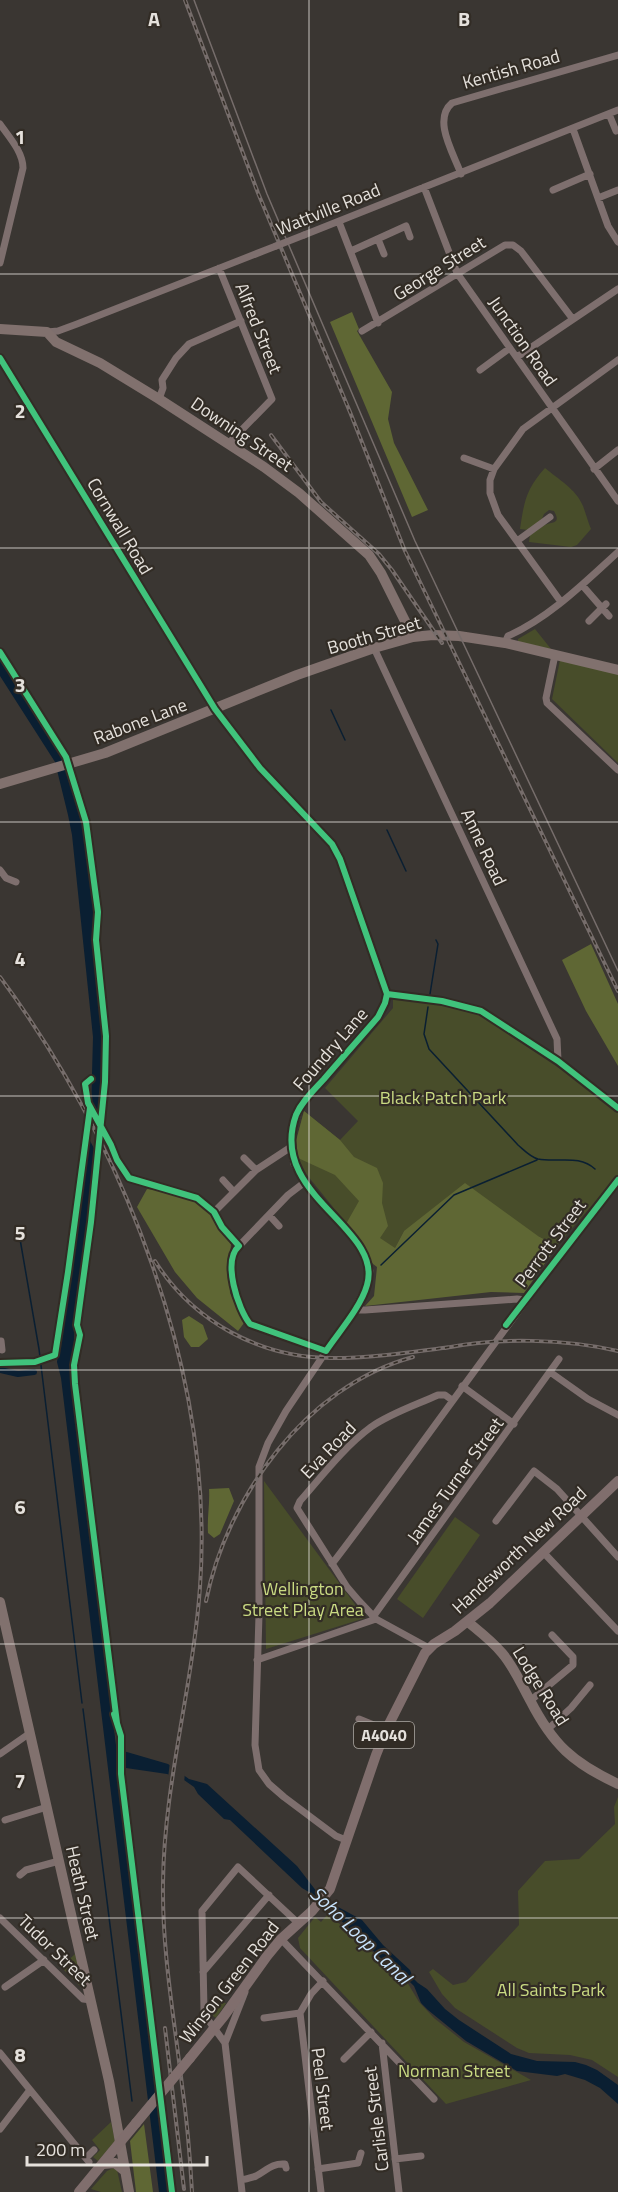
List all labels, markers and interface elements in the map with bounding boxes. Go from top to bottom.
text: A [148,3,160,34]
text: B [458,3,470,34]
street label: Kentish Road [459,42,563,96]
text: 1 [14,121,26,152]
street label: Wattville Road [272,176,384,242]
street label: George Street [388,229,491,307]
street label: Alfred Street [229,278,290,378]
street label: Junction Road [482,290,564,392]
street label: Downing Street [186,390,299,478]
text: 2 [14,395,26,426]
street label: Cornwall Road [80,472,160,580]
street label: Booth Street [324,609,425,661]
text: 3 [14,669,26,700]
street label: Rabone Lane [89,691,191,751]
street label: Anne Road [454,804,514,890]
text: 4 [14,943,26,974]
street label: Foundry Lane [286,1001,374,1097]
park label: Black Patch Park [380,1084,507,1111]
street label: Perrott Street [508,1193,593,1293]
text: 5 [14,1217,26,1248]
street label: James Turner Street [400,1411,510,1549]
street label: Eva Road [294,1415,362,1485]
street label: Handsworth New Road [446,1480,592,1620]
text: 6 [14,1491,26,1522]
park label: Wellington Street Play Area [242,1575,364,1623]
street label: Lodge Road [506,1641,576,1731]
road number: A4040 [354,1722,414,1748]
text: 7 [14,1765,26,1796]
street label: Heath Street [59,1843,107,1944]
water label: Soho Loop Canal [303,1878,421,1993]
street label: Tudor Street [12,1908,98,1993]
street label: Winson Green Road [173,1915,285,2049]
park label: All Saints Park [497,1976,606,2003]
text: 8 [14,2039,26,2070]
street label: Peel Street [305,2046,342,2133]
park label: Norman Street [398,2057,511,2084]
street label: Carlisle Street [356,2065,396,2173]
scale bar [27,2129,207,2167]
text: 200 m [36,2136,85,2163]

